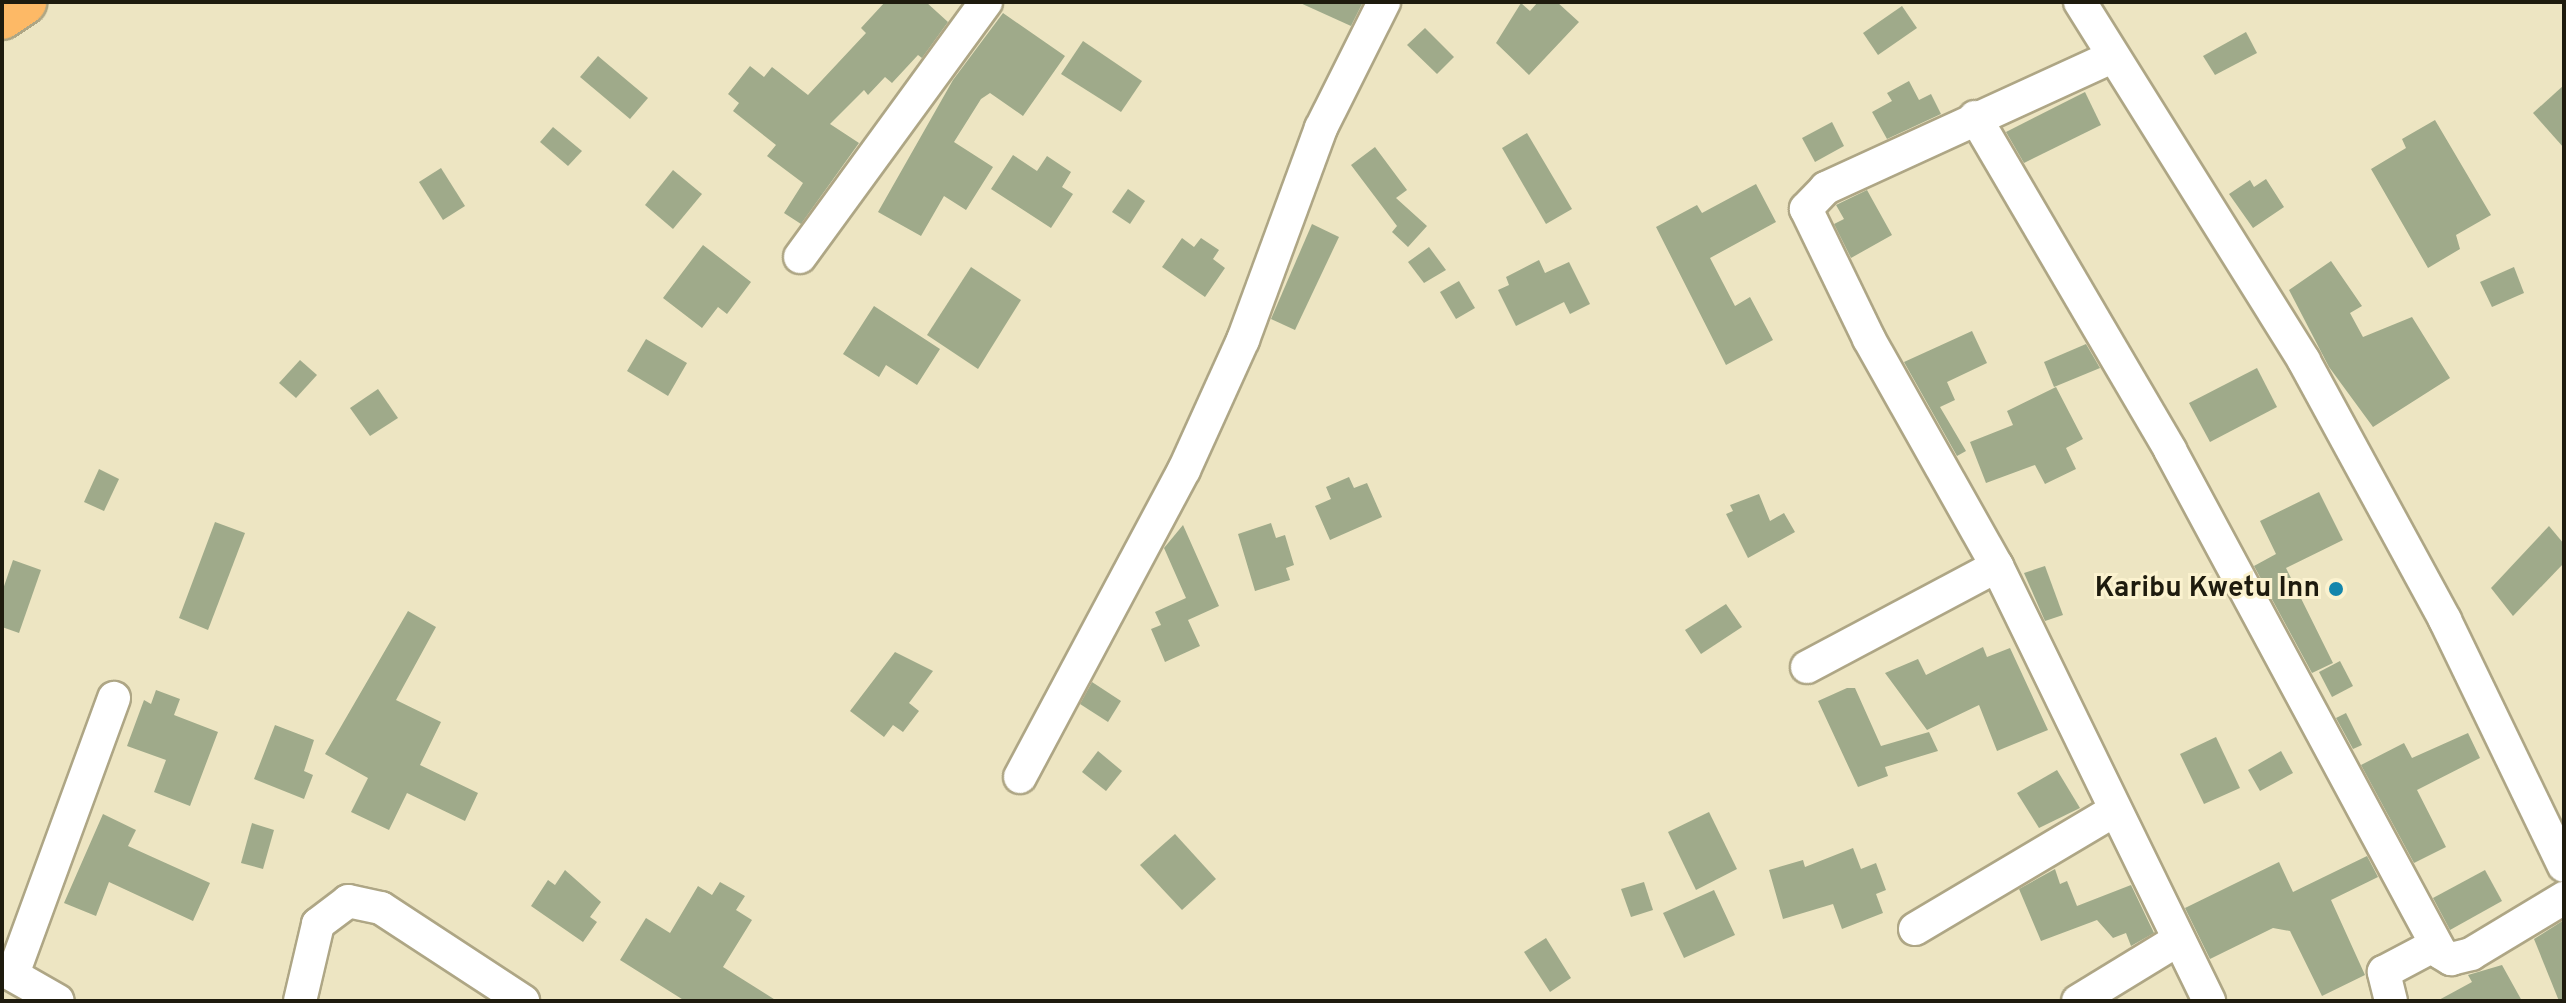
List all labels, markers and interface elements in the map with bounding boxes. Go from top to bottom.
place label: Karibu Kwetu Inn [2095,572,2320,606]
marker: Karibu Kwetu Inn [2327,580,2345,598]

